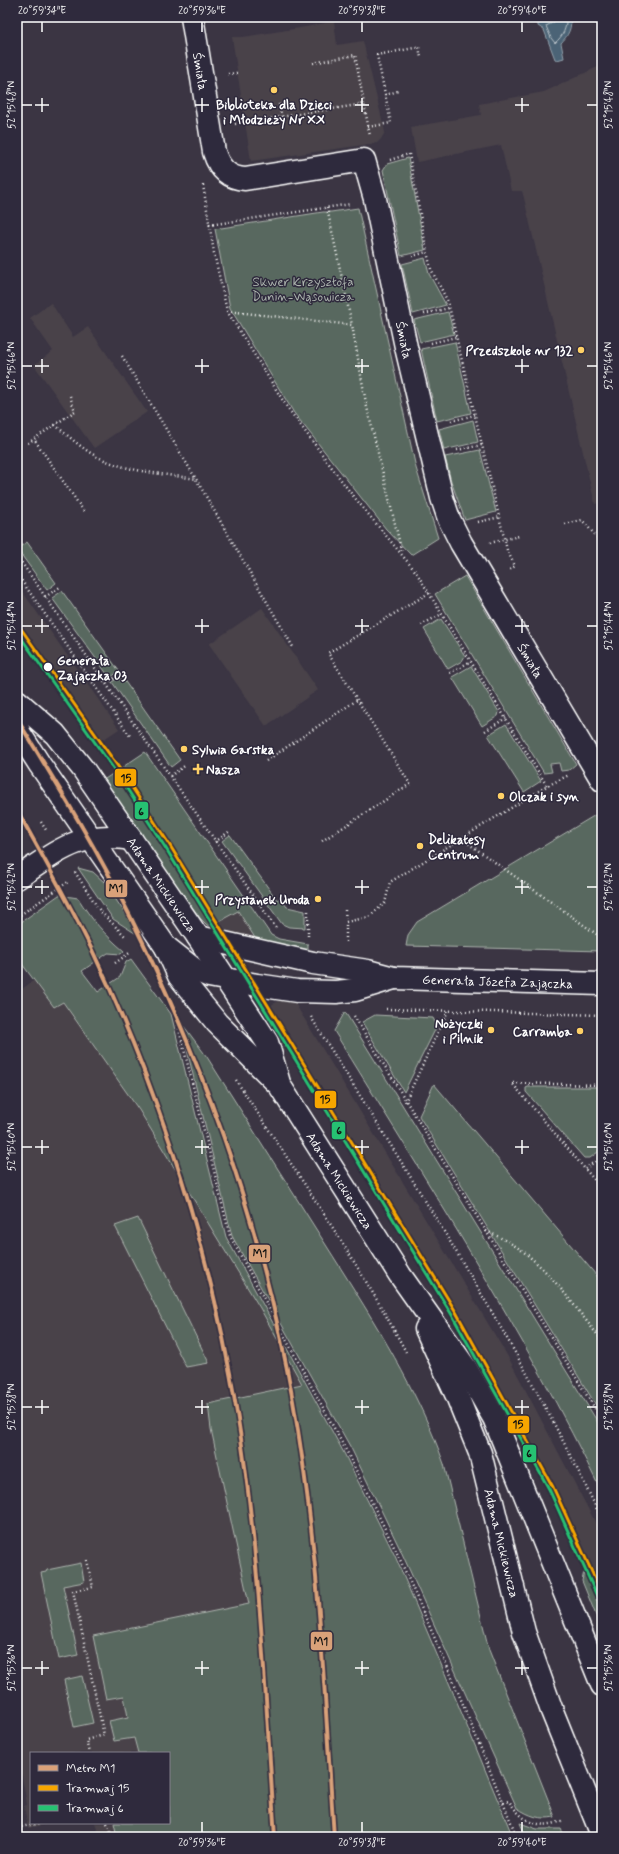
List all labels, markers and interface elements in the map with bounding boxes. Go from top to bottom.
text: 20°59'34"E [18,4,66,18]
text: 20°59'36"E [178,4,226,18]
text: 20°59'38"E [338,4,386,18]
text: 20°59'40"E [497,4,547,18]
street label: Śmiała [188,51,211,92]
text: 52°15'48"N [5,81,19,129]
text: 52°15'48"N [602,81,616,129]
marker: Biblioteka dla Dzieci i Młodzieży Nr XX [269,85,279,95]
place label: Biblioteka dla Dzieci i Młodzieży Nr XX [216,97,332,129]
park label: Skwer Krzysztofa Dunin-Wąsowicza [252,274,354,306]
street label: Śmiała [391,320,416,361]
text: 52°15'46"N [5,342,19,390]
text: 52°15'46"N [602,342,616,390]
place label: Przedszkole nr 132 [466,343,573,360]
marker: Przedszkole nr 132 [576,345,586,355]
text: 52°15'44"N [5,601,19,650]
text: 52°15'44"N [602,601,616,650]
street label: Śmiała [513,640,547,682]
place label: Generała Zajączka 03 [57,653,127,686]
marker: Generała Zajączka 03 [42,661,54,673]
place label: Sylwia Garstka [192,742,275,759]
marker: Sylwia Garstka [179,744,189,754]
place label: Nasza [206,762,240,779]
marker: Nasza [193,764,203,774]
line badge: 15 [114,768,137,787]
text: 15 [121,772,132,786]
place label: Olczak i syn [509,789,580,806]
marker: Olczak i syn [496,791,506,801]
line badge: 6 [134,801,149,820]
text: 6 [138,805,144,819]
place label: Delikatesy Centrum [428,832,485,864]
street label: Adama Mickiewicza [122,834,199,936]
marker: Delikatesy Centrum [415,841,425,851]
text: 52°15'42"N [5,863,19,911]
text: 52°15'42"N [602,863,616,911]
line badge: M1 [105,879,128,898]
text: M1 [109,882,123,896]
place label: Przystanek Uroda [215,892,310,909]
marker: Przystanek Uroda [313,894,323,904]
street label: Generała Józefa Zajączka [422,972,573,993]
place label: Nożyczki i Pilnik [435,1016,483,1048]
place label: Carramba [513,1024,573,1041]
marker: Nożyczki i Pilnik [486,1025,496,1035]
marker: Carramba [575,1026,585,1036]
line badge: 15 [314,1090,337,1109]
text: 15 [320,1093,331,1107]
line badge: 6 [331,1121,346,1140]
text: 52°15'40"N [5,1122,19,1171]
text: 52°15'40"N [602,1122,616,1171]
text: 6 [336,1124,342,1138]
street label: Adama Mickiewicza [302,1129,376,1233]
line badge: M1 [248,1244,271,1263]
text: M1 [253,1247,267,1261]
text: 52°15'38"N [5,1383,19,1430]
text: 52°15'38"N [602,1383,616,1430]
line badge: 15 [507,1415,530,1434]
text: 15 [513,1418,524,1432]
line badge: 6 [522,1444,537,1463]
text: 6 [526,1447,532,1461]
street label: Adama Mickiewicza [479,1487,522,1600]
line badge: M1 [310,1631,333,1651]
text: M1 [314,1635,328,1649]
text: 52°15'36"N [5,1644,19,1691]
text: 52°15'36"N [602,1644,616,1691]
legend [30,1752,170,1824]
text: Metro M1 [66,1761,115,1777]
text: Tramwaj 15 [66,1781,129,1797]
text: Tramwaj 6 [66,1801,124,1817]
text: 20°59'36"E [178,1836,226,1850]
text: 20°59'38"E [338,1836,386,1850]
text: 20°59'40"E [497,1836,547,1850]

